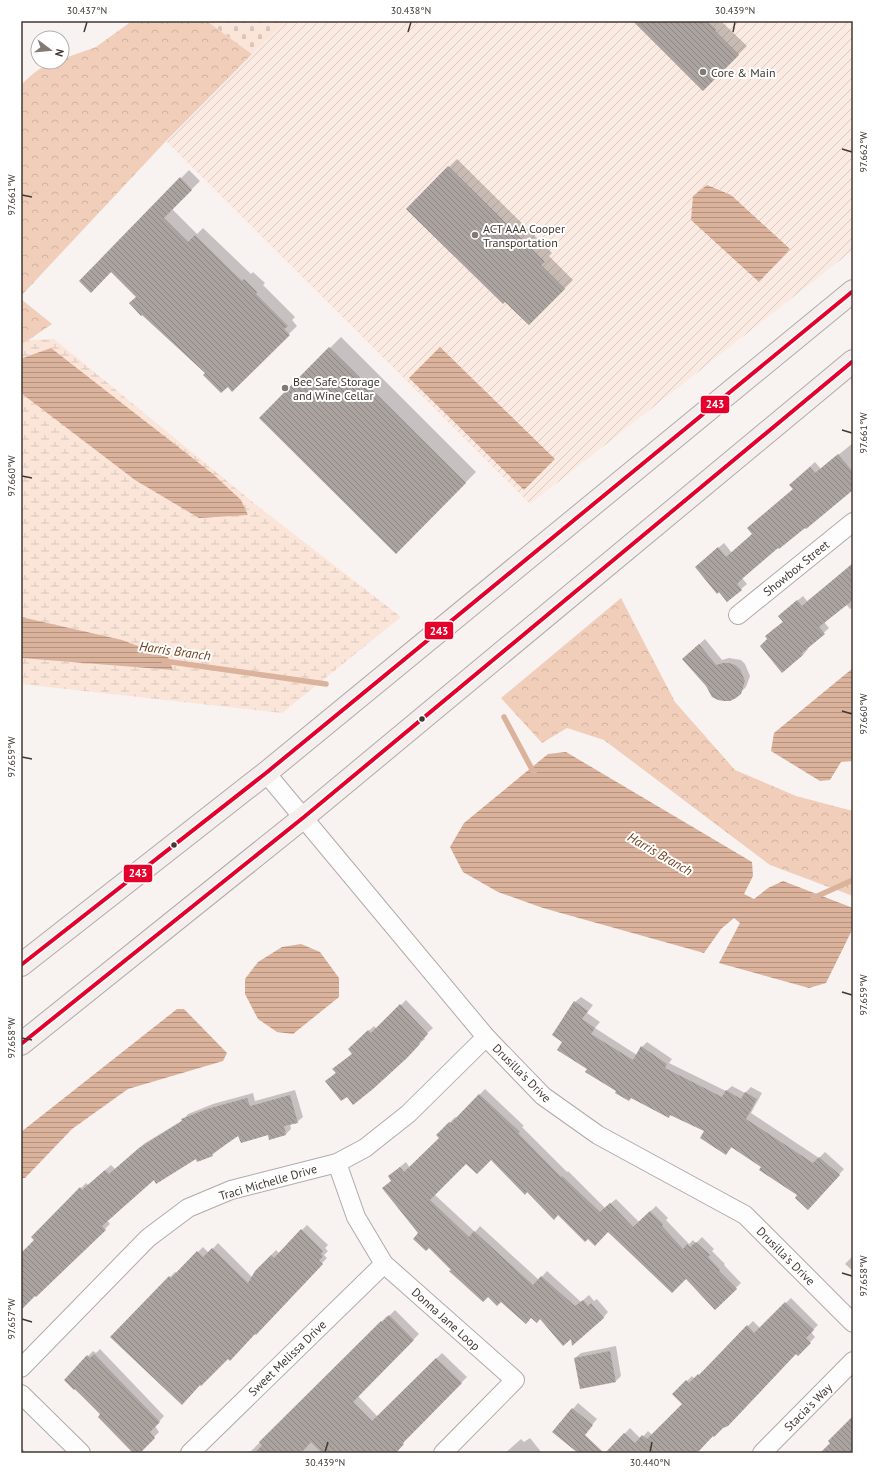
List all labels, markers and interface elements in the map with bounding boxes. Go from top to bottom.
text: 30.437°N [67,4,107,17]
text: 30.438°N [391,4,431,17]
text: 30.439°N [715,4,755,17]
north arrow [30,30,70,70]
text: N [52,47,67,58]
place label: Core & Main [711,65,775,80]
marker: Core & Main [698,67,708,77]
text: 97.662°W [857,131,870,172]
text: 97.661°W [5,174,18,215]
place label: ACT AAA Cooper Transportation [483,221,565,250]
marker: ACT AAA Cooper Transportation [470,230,480,240]
place label: Bee Safe Storage and Wine Cellar [293,374,380,403]
marker: Bee Safe Storage and Wine Cellar [280,383,290,393]
line badge: 243 [700,395,730,414]
text: 243 [706,397,724,411]
text: 97.661°W [857,412,870,453]
text: 97.660°W [5,455,18,496]
street label: Showbox Street [760,537,832,599]
line badge: 243 [424,621,454,640]
text: 243 [430,624,448,638]
water label: Harris Branch [138,638,212,664]
text: 97.660°W [857,693,870,734]
unlabelled marker [417,714,427,724]
text: 97.659°W [5,736,18,777]
water label: Harris Branch [625,829,696,879]
unlabelled marker [169,840,179,850]
line badge: 243 [123,864,153,883]
text: 243 [129,866,147,880]
text: 97.659°W [857,974,870,1015]
text: 97.658°W [5,1017,18,1058]
street label: Drusilla's Drive [490,1041,554,1105]
street label: Traci Michelle Drive [217,1161,319,1203]
street label: Drusilla's Drive [754,1224,818,1288]
text: 97.658°W [857,1255,870,1296]
street label: Donna Jane Loop [409,1284,483,1354]
text: 97.657°W [5,1298,18,1339]
street label: Sweet Melissa Drive [245,1317,329,1399]
street label: Stacia's Way [781,1380,835,1434]
text: 30.439°N [305,1456,345,1469]
text: 30.440°N [630,1456,670,1469]

